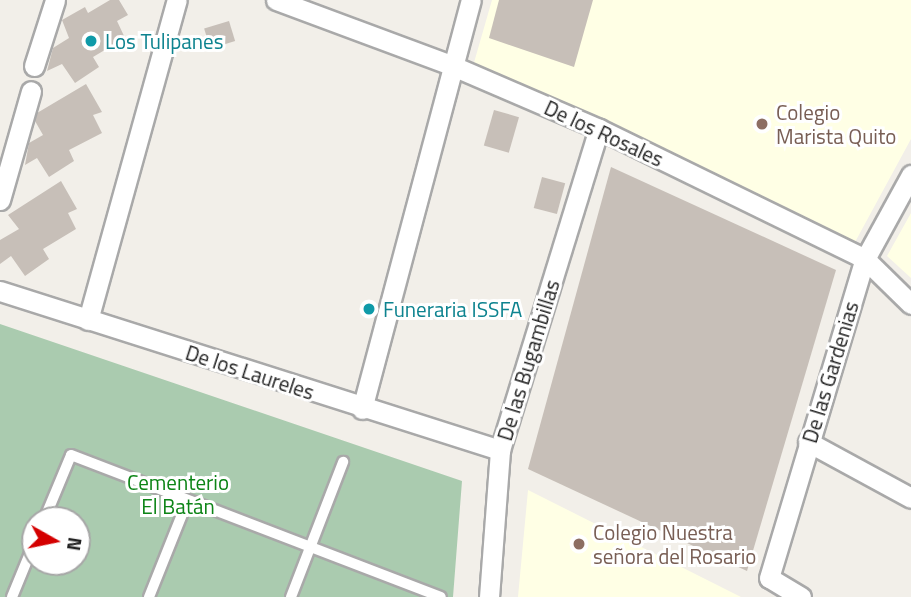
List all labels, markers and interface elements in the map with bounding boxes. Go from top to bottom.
place label: Los Tulipanes [105,28,223,54]
marker: Los Tulipanes [83,33,99,49]
street label: De los Rosales [540,94,668,172]
place label: Colegio Marista Quito [776,99,896,149]
marker: Colegio Marista Quito [754,116,770,132]
street label: De las Bugambillas [492,276,564,444]
place label: Funeraria ISSFA [383,296,522,322]
street label: De las Gardenias [796,298,864,446]
marker: Funeraria ISSFA [361,301,377,317]
street label: De los Laureles [183,339,317,405]
park label: Cementerio El Batán [127,469,229,519]
north arrow [21,506,91,576]
place label: Colegio Nuestra señora del Rosario [593,519,756,569]
text: N [60,535,91,553]
marker: Colegio Nuestra señora del Rosario [571,536,587,552]

